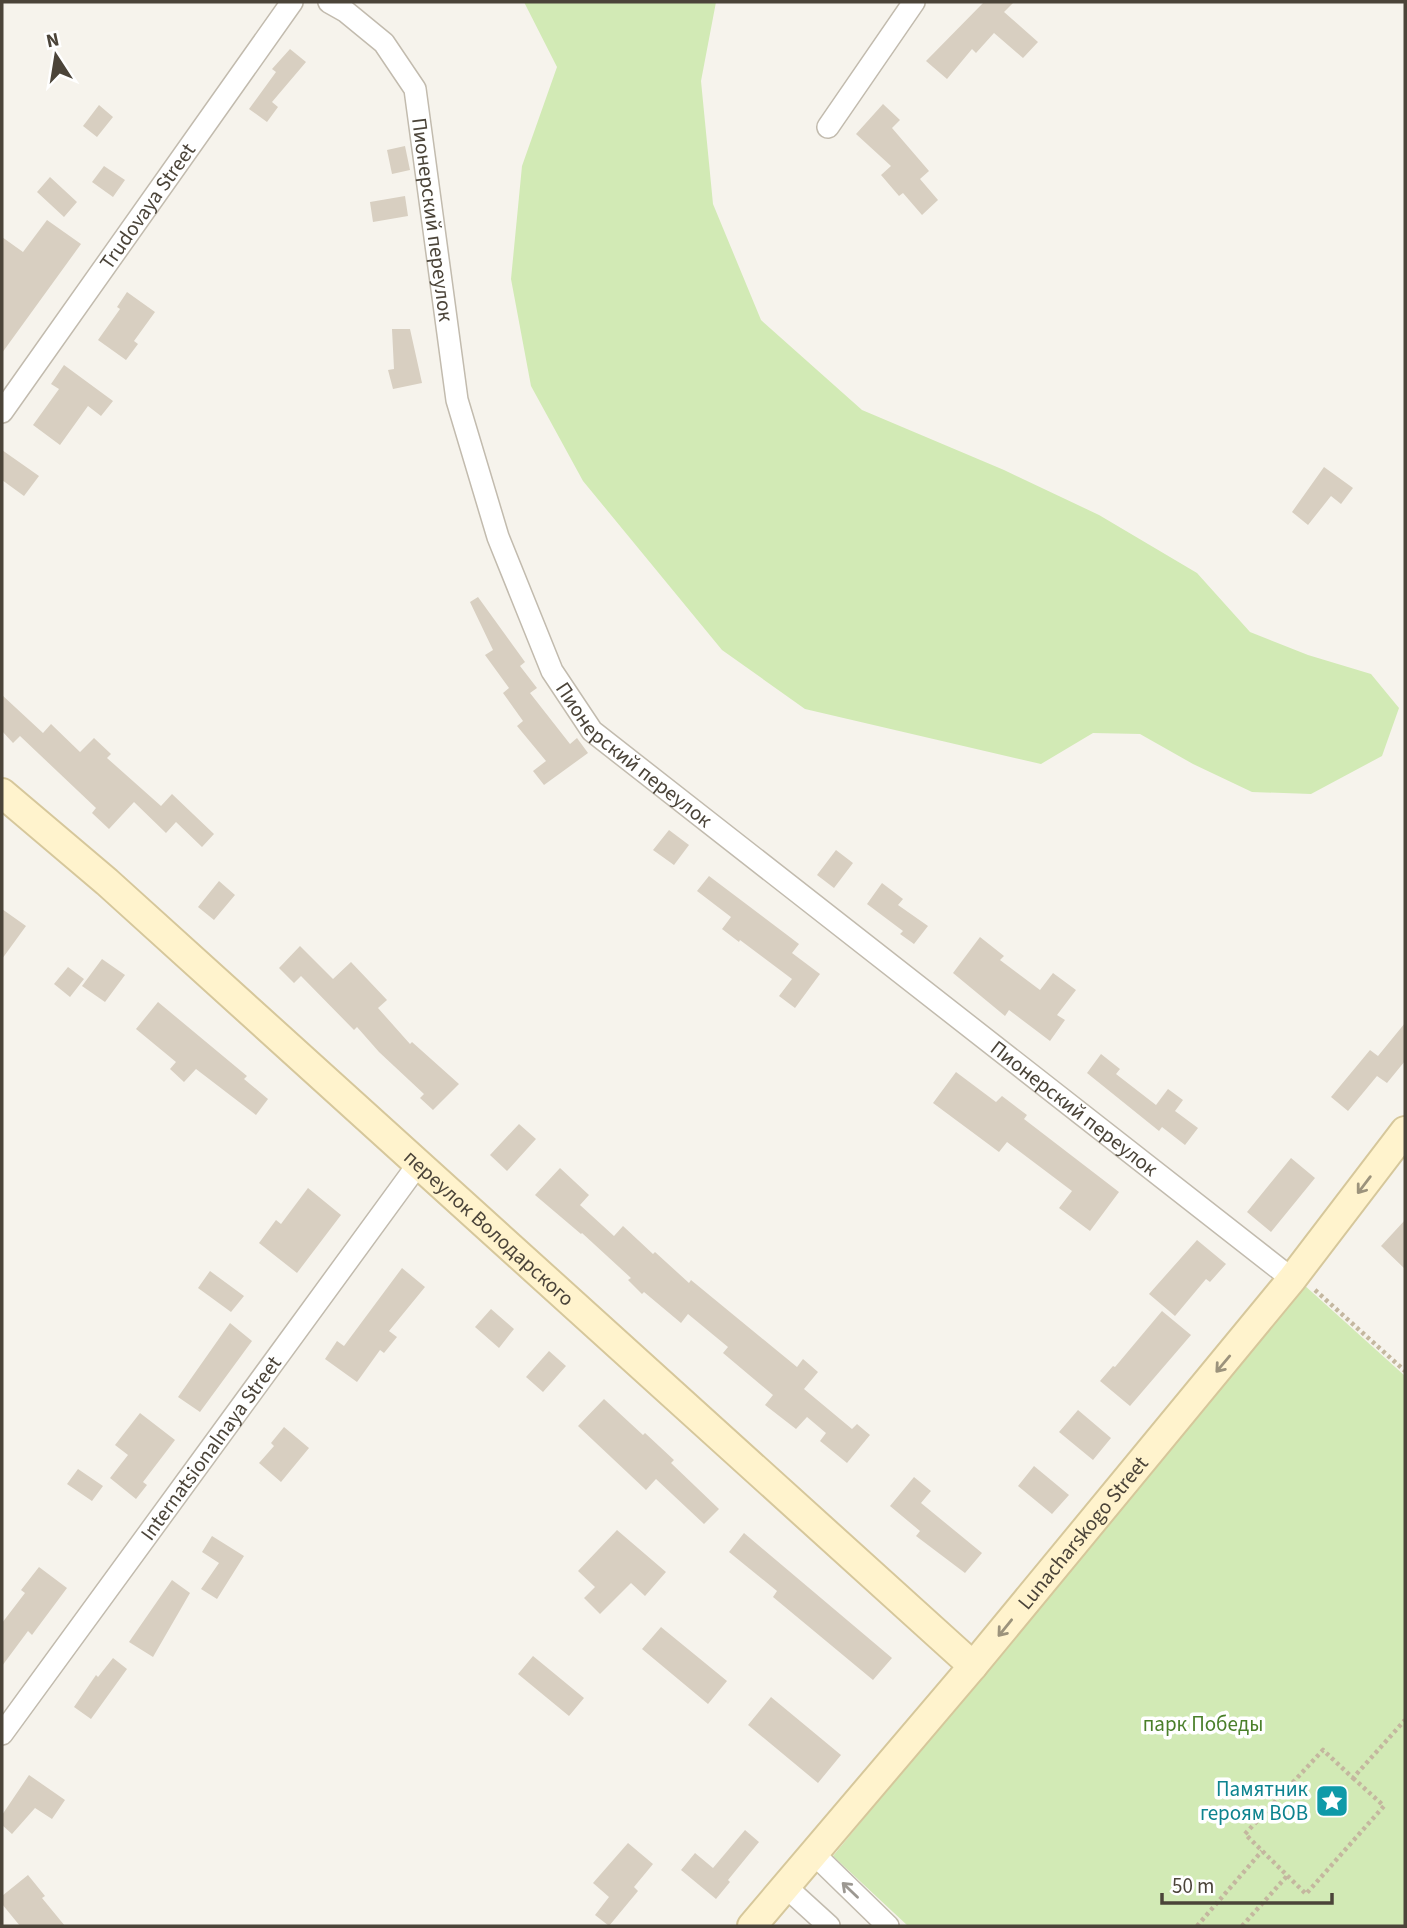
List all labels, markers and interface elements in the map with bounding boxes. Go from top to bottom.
north arrow [21,21,91,91]
text: N [44,26,62,55]
street label: Пионерский переулок [404,116,461,324]
street label: Trudovaya Street [92,137,203,276]
street label: Пионерский переулок [548,676,719,835]
street label: Пионерский переулок [984,1033,1165,1184]
street label: переулок Володарского [397,1143,581,1313]
one-way arrow [1356,1176,1371,1194]
street label: Internatsionalnaya Street [133,1350,288,1547]
one-way arrow [1215,1354,1230,1372]
street label: Lunacharskogo Street [1011,1449,1155,1616]
one-way arrow [997,1618,1013,1636]
park label: парк Победы [1143,1709,1263,1739]
place label: Памятник героям ВОВ [1200,1774,1309,1828]
place icon: Памятник героям ВОВ [1313,1782,1351,1820]
scale bar [1162,1862,1332,1906]
text: 50 m [1172,1871,1214,1901]
one-way arrow [842,1881,859,1898]

